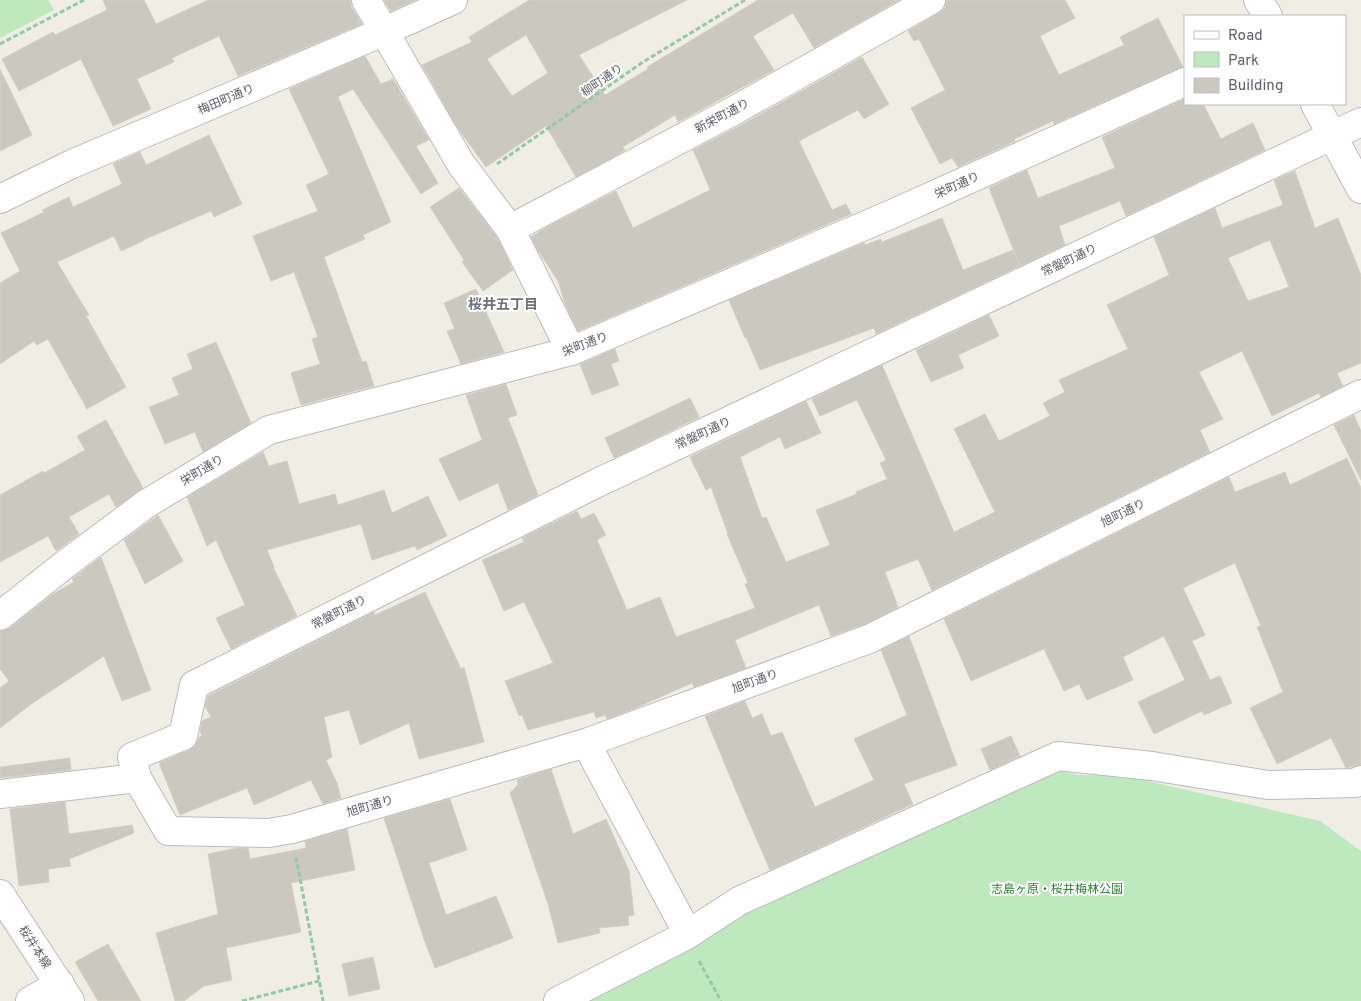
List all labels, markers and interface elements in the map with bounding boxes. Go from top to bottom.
legend [1184,15,1346,105]
text: Road [1228,27,1263,46]
text: Park [1228,52,1259,71]
street label: 柳町通り [578,60,627,101]
text: Building [1228,77,1283,96]
street label: 梅田町通り [196,81,257,119]
street label: 新栄町通り [692,96,753,138]
street label: 栄町通り [932,169,983,203]
street label: 常盤町通り [1039,241,1100,281]
district label: 桜井五丁目 [468,296,538,314]
street label: 栄町通り [560,329,611,361]
street label: 常盤町通り [673,414,734,454]
street label: 栄町通り [178,452,227,490]
street label: 旭町通り [1098,496,1149,532]
street label: 常盤町通り [309,592,370,634]
street label: 旭町通り [730,666,781,698]
street label: 旭町通り [345,793,396,821]
park label: 志島ヶ原・桜井梅林公園 [991,882,1123,898]
street label: 桜井本線 [14,923,54,972]

